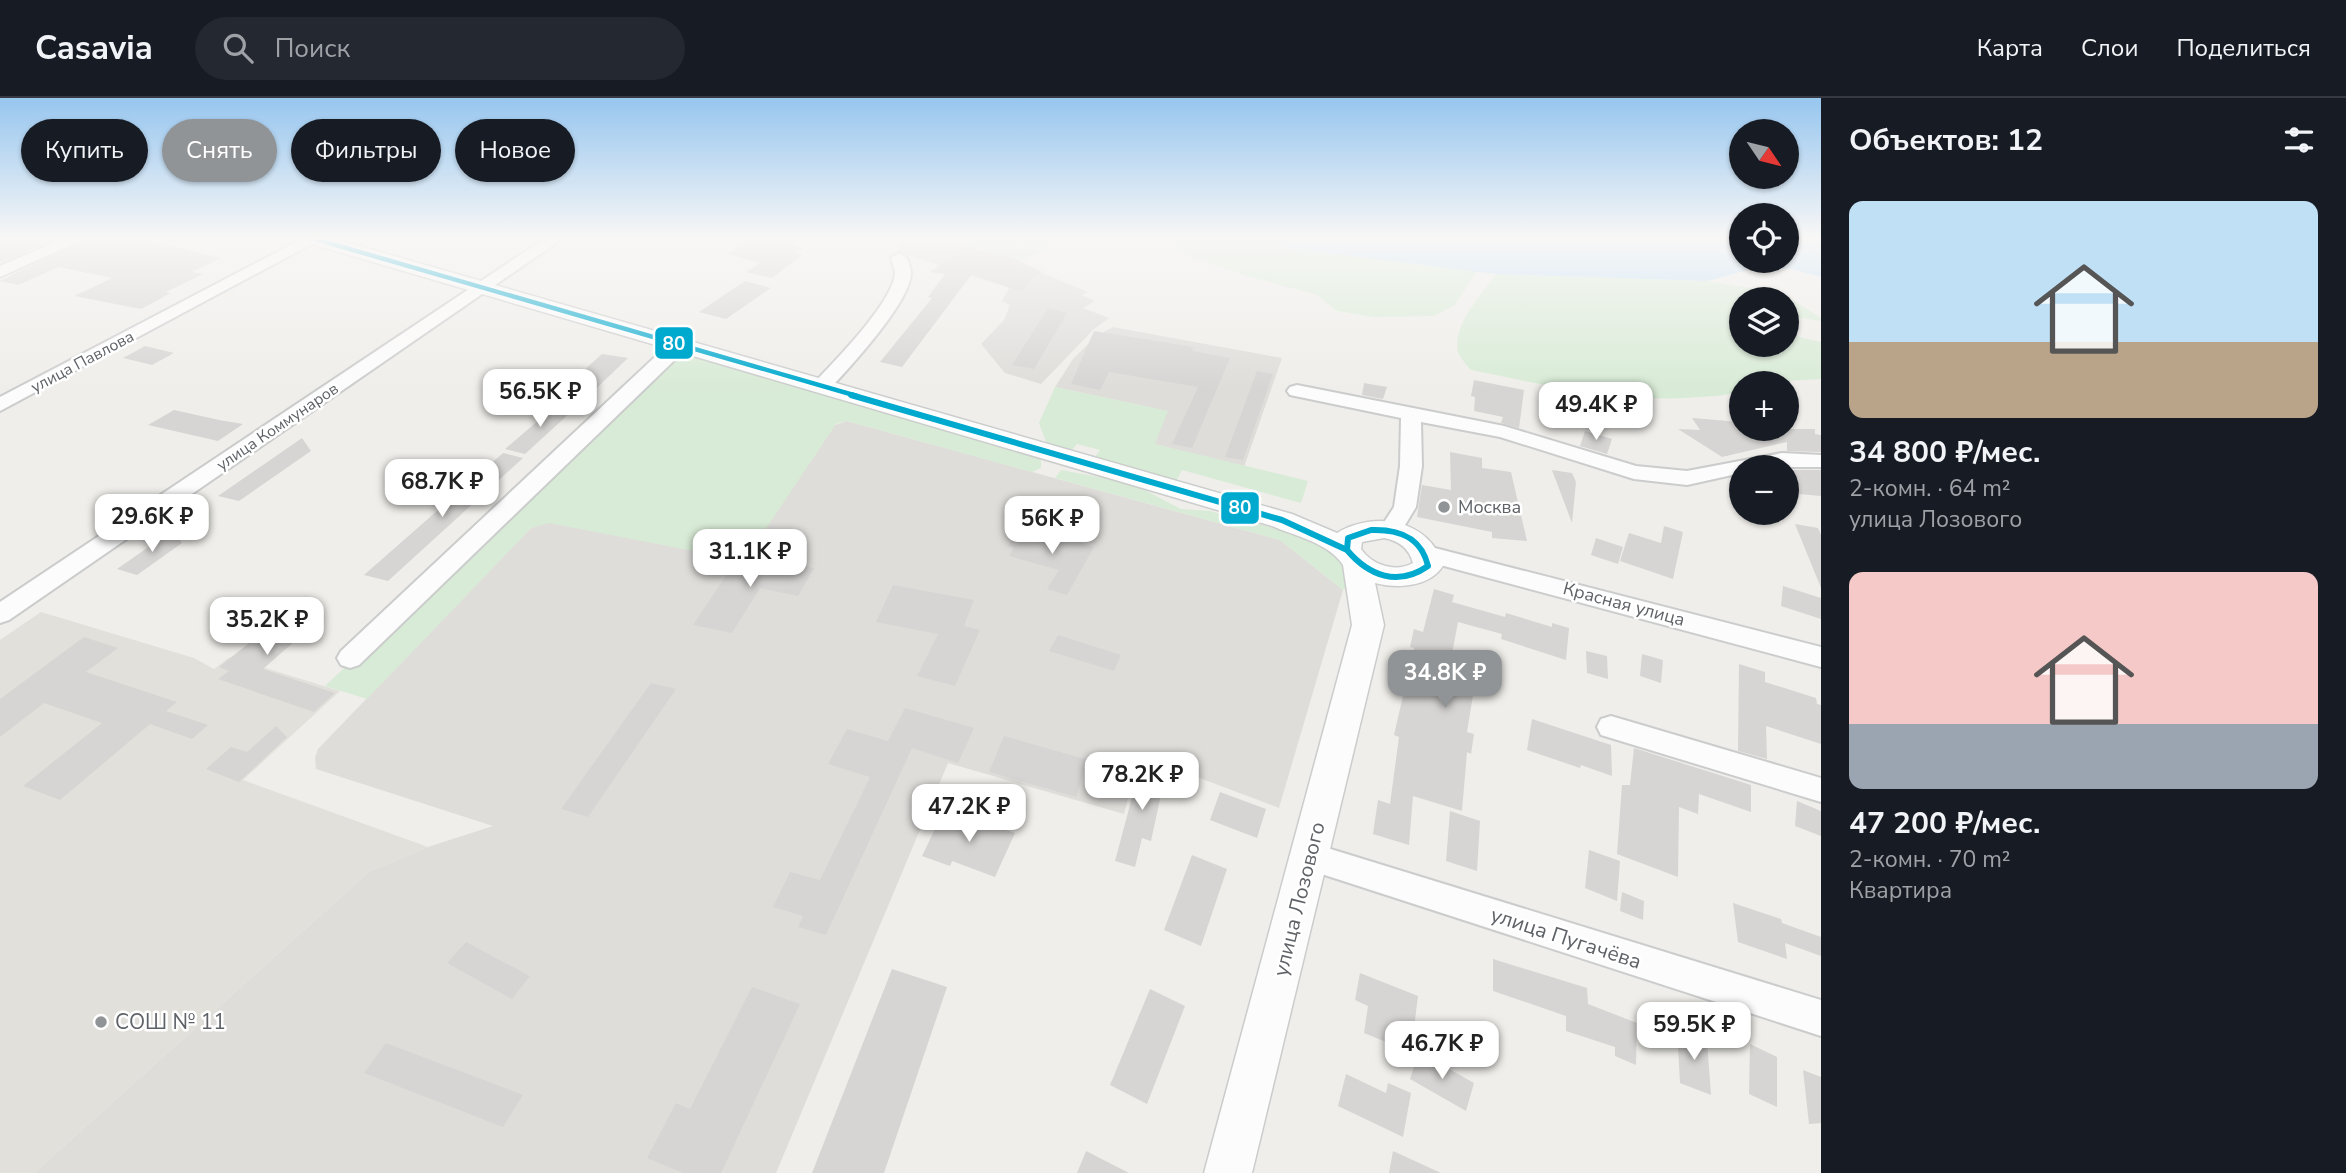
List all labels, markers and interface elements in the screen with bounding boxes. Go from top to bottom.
search box [195,17,685,80]
text: Casavia [35,26,153,71]
icon: search [219,29,257,67]
text: Поиск [275,31,350,66]
text: Карта [1977,32,2043,64]
text: Слои [2081,32,2138,64]
text: Поделиться [2176,32,2311,64]
chip: Купить [21,119,148,182]
chip: Снять [162,119,277,182]
chip: Фильтры [291,119,441,182]
chip: Новое [455,119,575,182]
north arrow [1729,119,1799,189]
map controls [1729,119,1799,525]
text: Объектов: 12 [1849,120,2043,161]
icon: filters [2280,121,2318,159]
button: locate [1729,203,1799,273]
icon: home [2021,246,2147,372]
button: layers [1729,287,1799,357]
street label: улица Павлова [27,325,138,398]
line badge: 80 [654,326,694,360]
text: 80 [663,331,685,357]
pin: 56.5K ₽ [475,370,605,429]
button: + [1729,371,1799,441]
text: 56.5K ₽ [499,376,581,407]
street label: улица Коммунаров [212,378,343,476]
pin: 49.4K ₽ [1531,382,1661,442]
text: 49.4K ₽ [1555,389,1637,420]
text: 34 800 ₽/мес. [1849,432,2040,473]
button: − [1729,455,1799,525]
pin: 68.7K ₽ [377,460,507,519]
text: 68.7K ₽ [401,466,483,497]
text: 2-комн. · 64 m² [1849,473,2011,504]
line badge: 80 [1220,491,1260,525]
pin: 29.6K ₽ [87,494,217,554]
text: 80 [1229,495,1251,521]
place label: Москва [1458,495,1521,519]
pin: 56K ₽ [1003,496,1101,556]
marker: Москва [1436,499,1452,515]
text: 29.6K ₽ [111,501,193,532]
text: 56K ₽ [1021,503,1083,534]
text: улица Лозового [1849,504,2022,535]
pin: 31.1K ₽ [685,530,815,589]
text: 31.1K ₽ [709,536,791,567]
street label: Красная улица [1560,576,1688,632]
pin: 35.2K ₽ [202,598,332,657]
text: 35.2K ₽ [226,604,308,635]
icon: home [2021,617,2147,743]
pin: 34.8K ₽ [1380,650,1510,710]
text: 34.8K ₽ [1404,657,1486,688]
pin: 78.2K ₽ [1077,752,1207,812]
text: 78.2K ₽ [1101,759,1183,790]
pin: 47.2K ₽ [904,784,1034,844]
text: 47.2K ₽ [928,791,1010,822]
text: 47 200 ₽/мес. [1849,803,2040,844]
street label: улица Лозового [1266,819,1332,979]
text: 2-комн. · 70 m² [1849,844,2011,875]
text: Квартира [1849,875,1952,906]
street label: улица Пугачёва [1487,900,1645,976]
pin: 59.5K ₽ [1629,1002,1759,1062]
place label: СОШ № 11 [115,1008,226,1036]
text: 59.5K ₽ [1653,1009,1735,1040]
marker: СОШ № 11 [93,1014,109,1030]
pin: 46.7K ₽ [1377,1021,1507,1081]
text: 46.7K ₽ [1401,1028,1483,1059]

